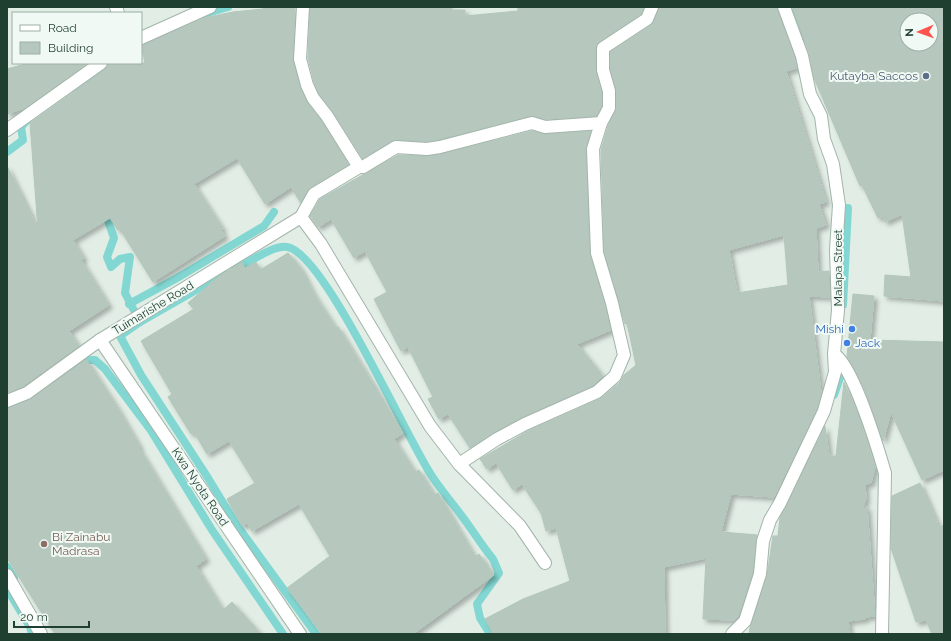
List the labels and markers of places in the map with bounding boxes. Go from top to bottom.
place label: Kutayba Saccos [830,69,918,83]
marker: Kutayba Saccos [921,71,931,81]
place label: Mishi [815,322,844,336]
marker: Mishi [847,324,857,334]
place label: Jack [855,336,881,350]
marker: Jack [842,338,852,348]
place label: Bi Zainabu Madrasa [52,530,110,558]
marker: Bi Zainabu Madrasa [39,539,49,549]

